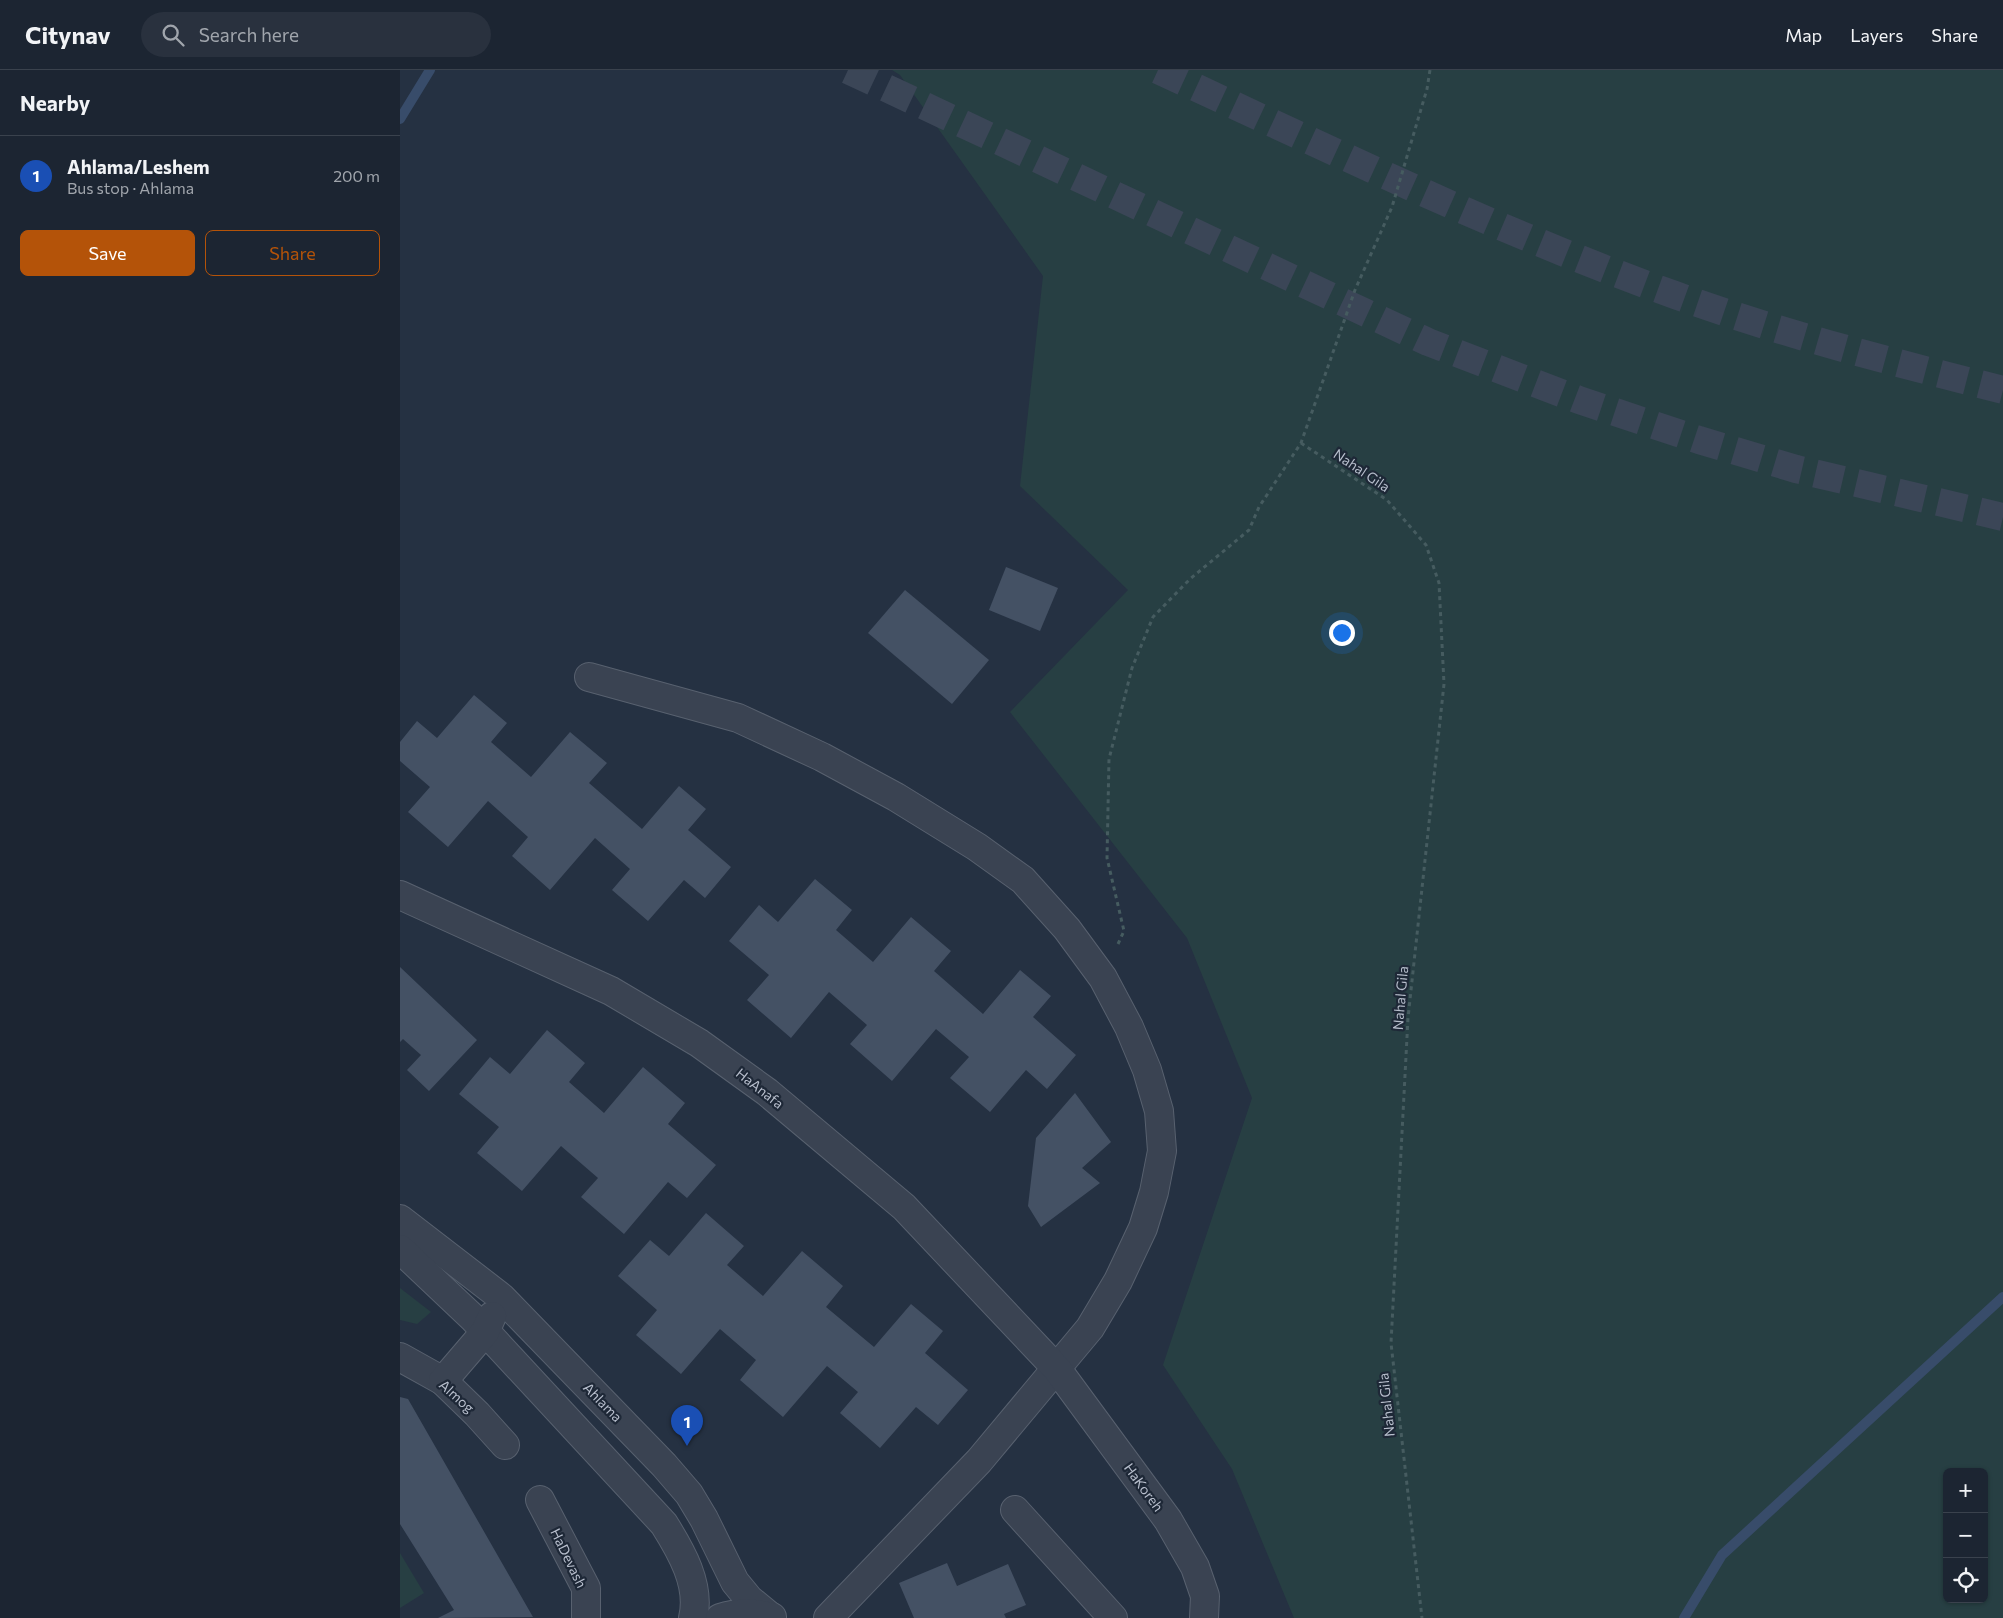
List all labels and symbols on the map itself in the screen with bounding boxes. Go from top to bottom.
street label: Nahal Gila [1331,445,1393,495]
your location [1329,620,1355,646]
street label: Nahal Gila [1389,965,1411,1031]
street label: HaAnafa [733,1064,787,1112]
street label: Nahal Gila [1374,1372,1398,1438]
street label: Almog [436,1376,478,1416]
street label: Ahlama [580,1379,626,1425]
pin: 1 [671,1405,703,1446]
street label: HaKoreh [1121,1459,1167,1515]
street label: HaDevash [547,1525,591,1591]

